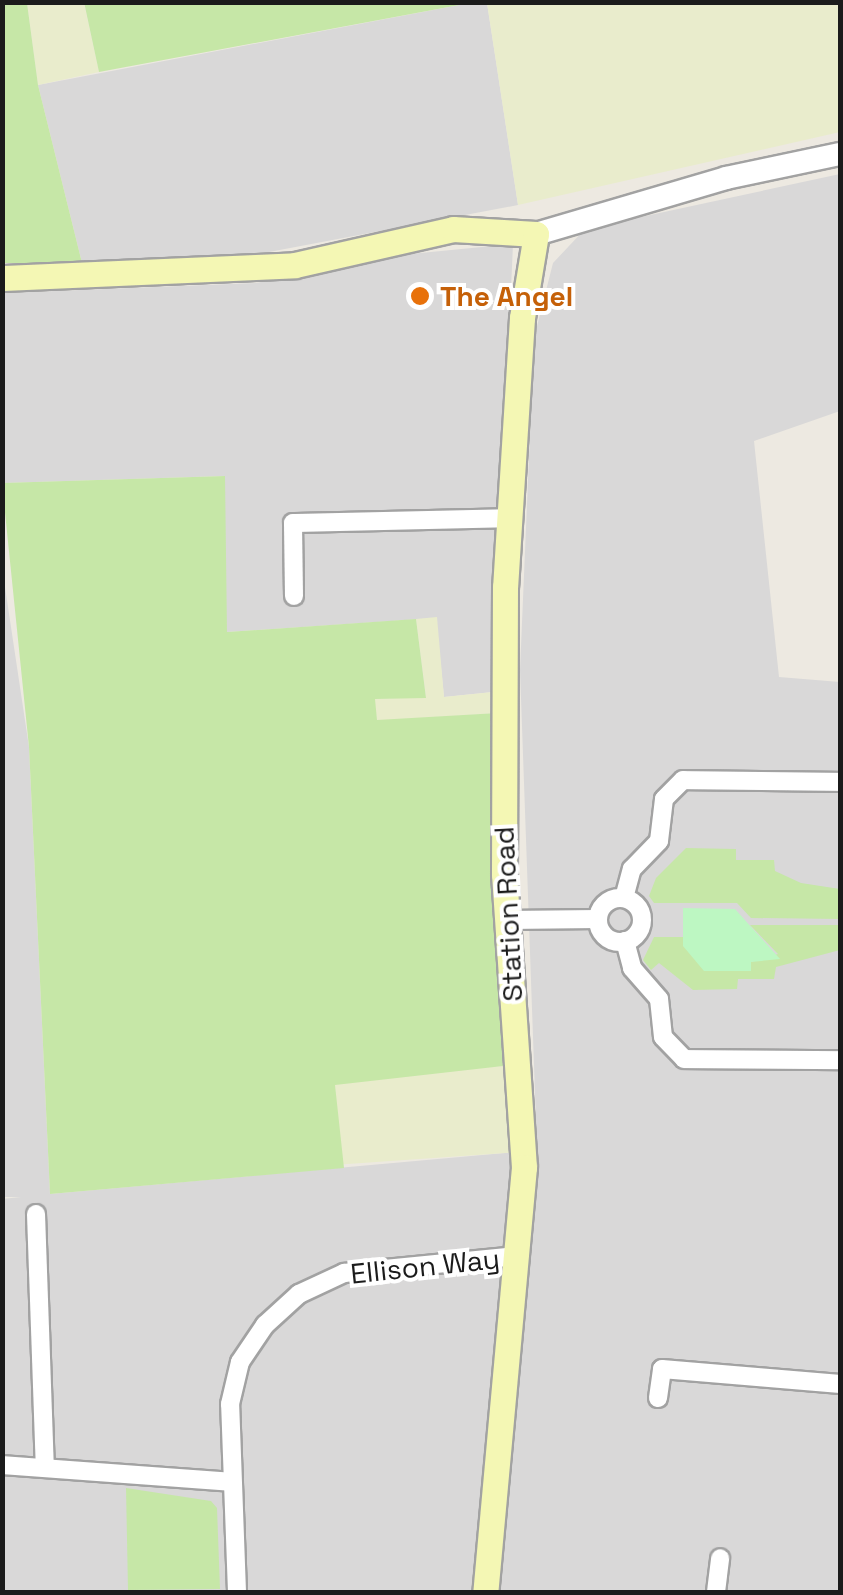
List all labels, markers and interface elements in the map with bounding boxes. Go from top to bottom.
place label: The Angel [440,279,573,313]
marker: The Angel [409,285,431,307]
street label: Station Road [487,826,529,1002]
street label: Ellison Way [349,1241,501,1291]

